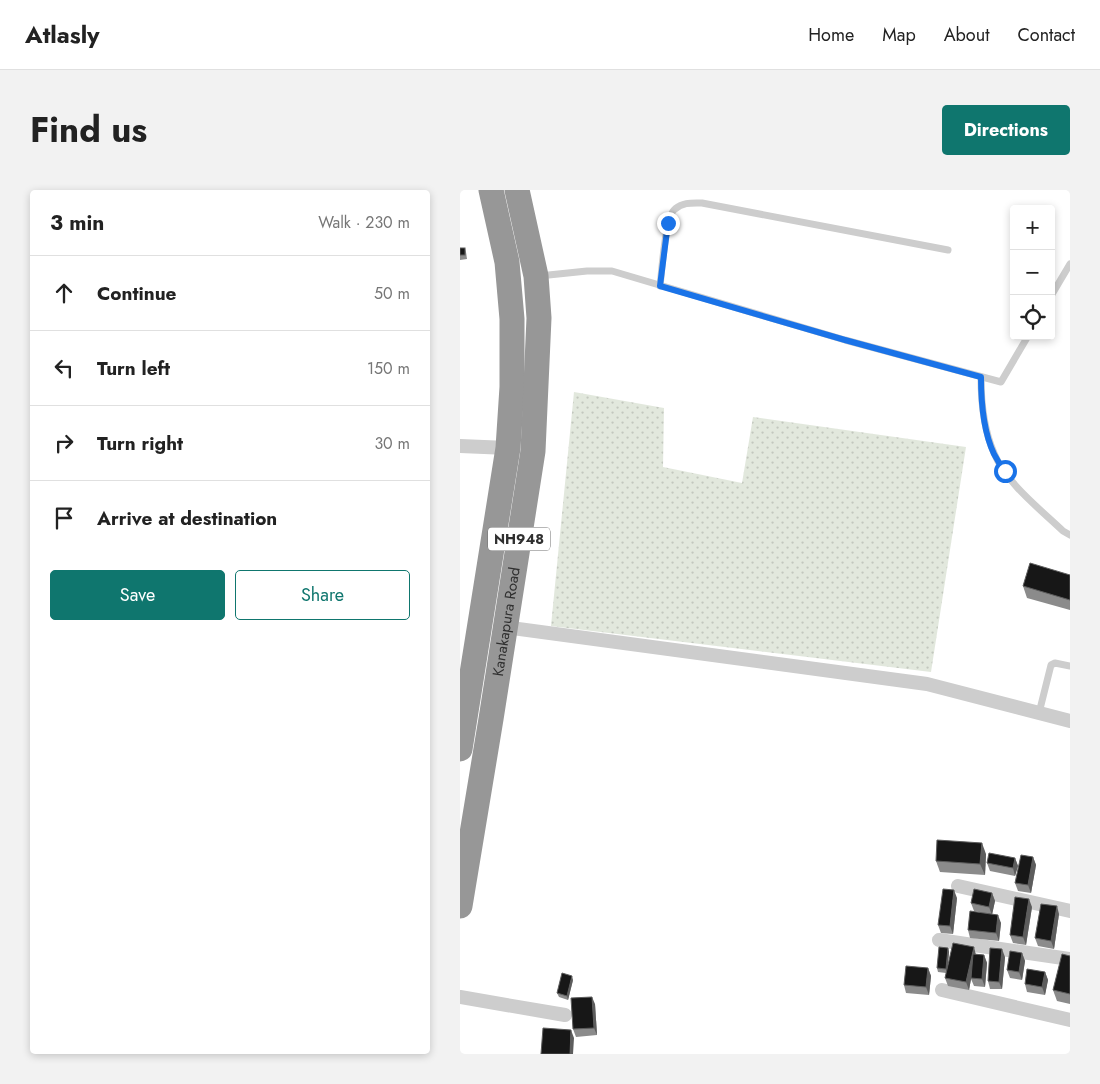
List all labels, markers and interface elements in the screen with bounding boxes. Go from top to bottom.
text: Atlasly [25,17,100,52]
text: Home [808,22,854,48]
text: Map [882,22,916,48]
text: About [944,22,989,48]
text: Contact [1017,22,1075,48]
text: Find us [30,105,147,155]
button: Directions [942,105,1070,155]
map controls [1010,205,1055,340]
button: + [1010,205,1055,250]
text: 3 min [50,208,104,238]
text: Walk · 230 m [318,211,410,234]
route end [657,212,680,235]
button: − [1010,250,1055,295]
icon: ahead [50,279,78,307]
text: Continue [97,280,176,307]
text: 50 m [374,282,410,305]
button: locate [1010,295,1055,340]
icon: left [50,354,78,382]
text: Turn left [97,355,170,382]
text: 150 m [367,357,410,380]
icon: right [50,429,78,457]
text: Turn right [97,430,183,457]
text: 30 m [374,432,410,455]
route start [994,460,1017,483]
icon: arrive [50,504,78,532]
text: Arrive at destination [97,505,277,532]
road number: NH948 [488,528,550,550]
street label: Kanakapura Road [487,566,526,678]
button: Save [50,570,225,620]
button: Share [235,570,410,620]

